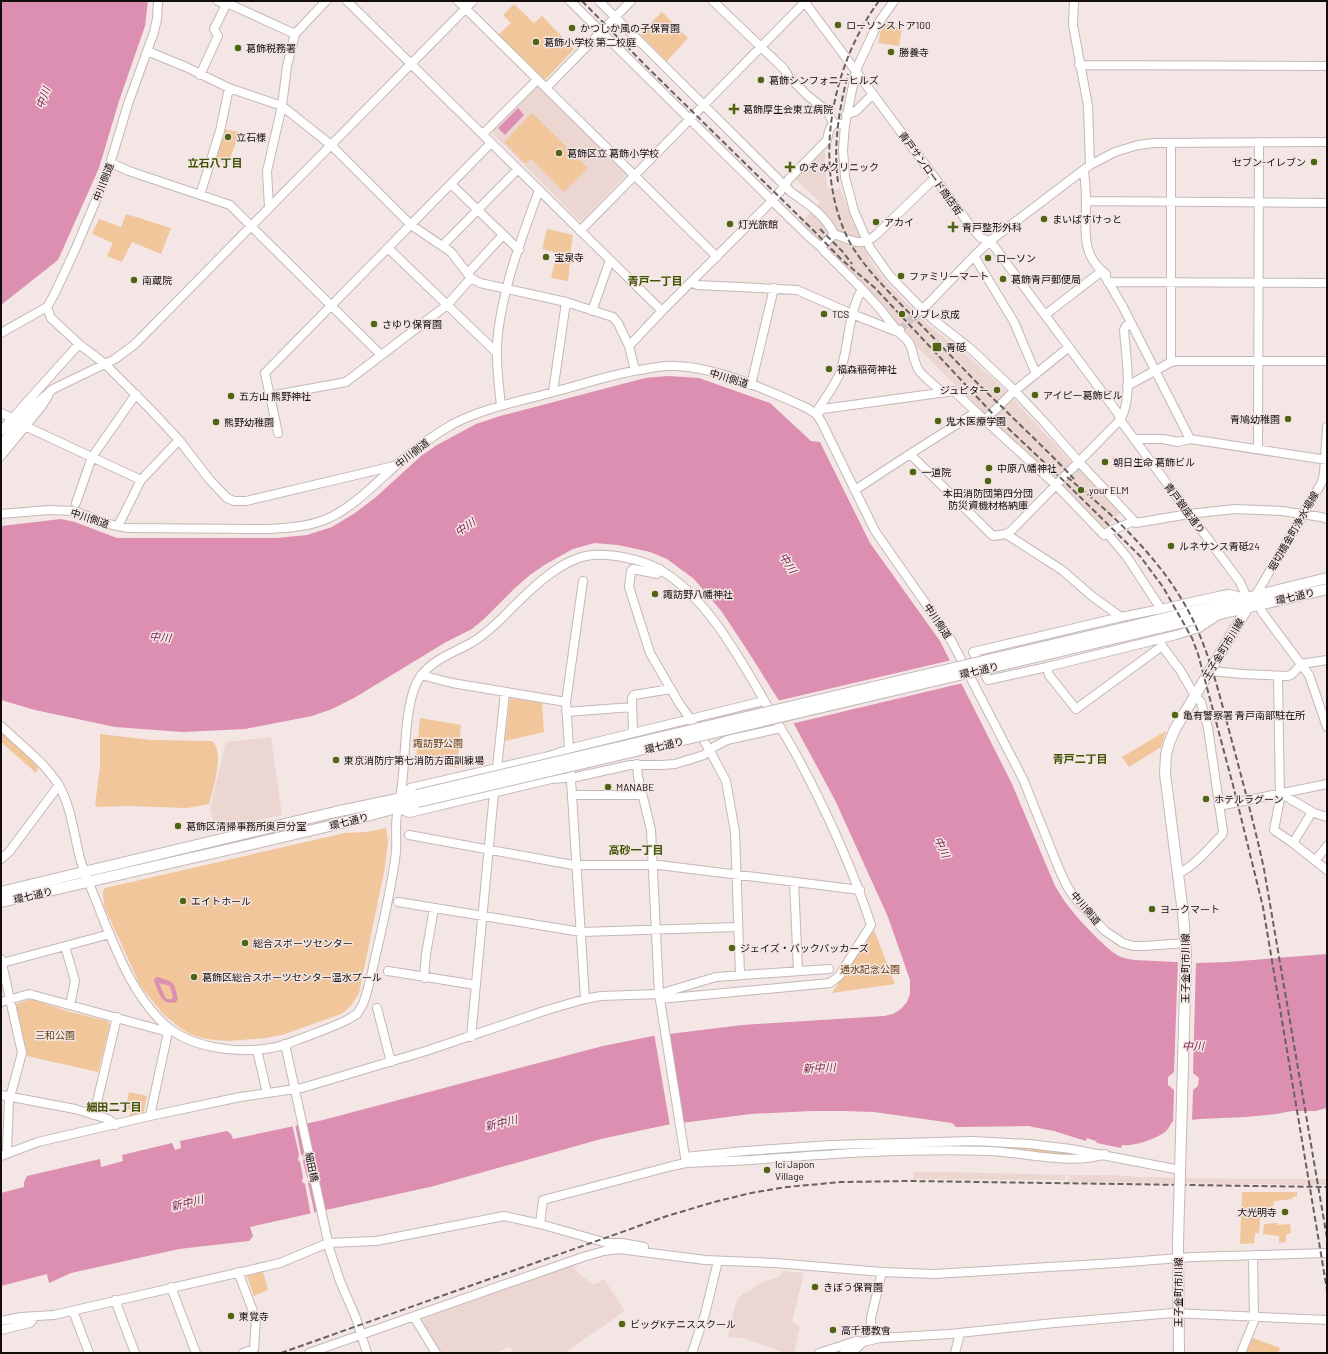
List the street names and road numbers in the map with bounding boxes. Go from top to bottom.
street label: 青戸サンロード商店街 [897,129,965,217]
street label: 中川側道 [90,161,116,203]
street label: 中川側道 [708,366,750,390]
street label: 中川側道 [393,436,431,470]
street label: 青戸銀座通り [1162,480,1208,536]
street label: 堀切橋金町浄水場線 [1265,489,1321,573]
street label: 中川側道 [69,506,111,530]
street label: 環七通り [1274,586,1316,606]
street label: 中川側道 [922,601,954,641]
street label: 王子金町市川線 [1200,616,1246,682]
street label: 環七通り [958,660,1000,680]
street label: 環七通り [643,735,685,755]
street label: 環七通り [328,810,370,832]
street label: 環七通り [12,885,54,905]
street label: 中川側道 [1069,889,1103,927]
street label: 王子金町市川線 [1179,933,1191,1003]
street label: 細田橋 [303,1151,321,1183]
street label: 王子金町市川線 [1172,1257,1184,1327]

